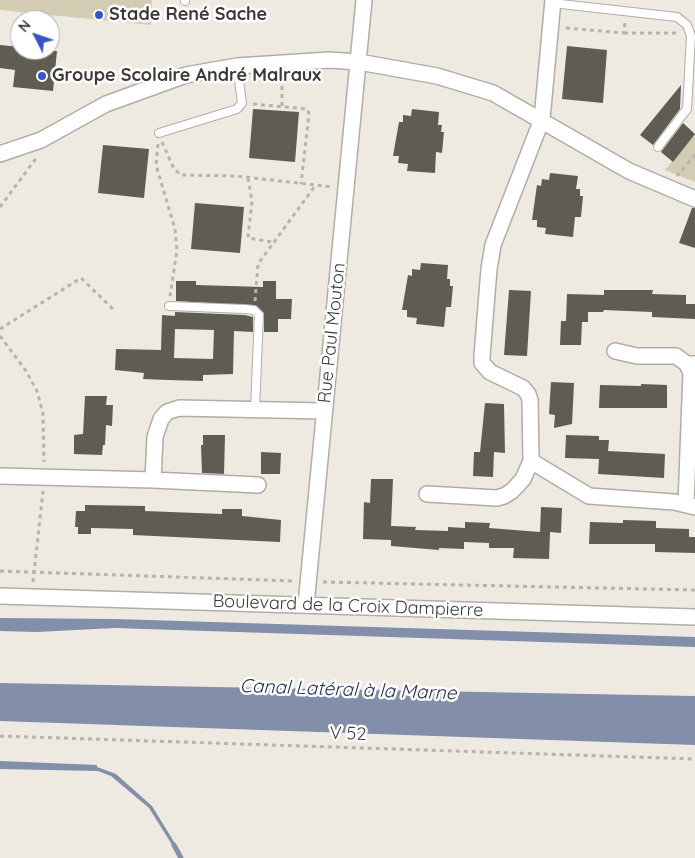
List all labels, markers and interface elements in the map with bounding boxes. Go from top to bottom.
place label: Stade René Sache [109,4,267,26]
marker: Stade René Sache [93,9,105,21]
north arrow [10,10,60,60]
text: N [14,16,35,36]
place label: Groupe Scolaire André Malraux [52,65,321,87]
marker: Groupe Scolaire André Malraux [36,70,48,82]
street label: Rue Paul Mouton [314,262,350,404]
street label: Boulevard de la Croix Dampierre [212,590,484,622]
water label: Canal Latéral à la Marne [239,675,457,705]
street label: V 52 [329,723,367,745]

